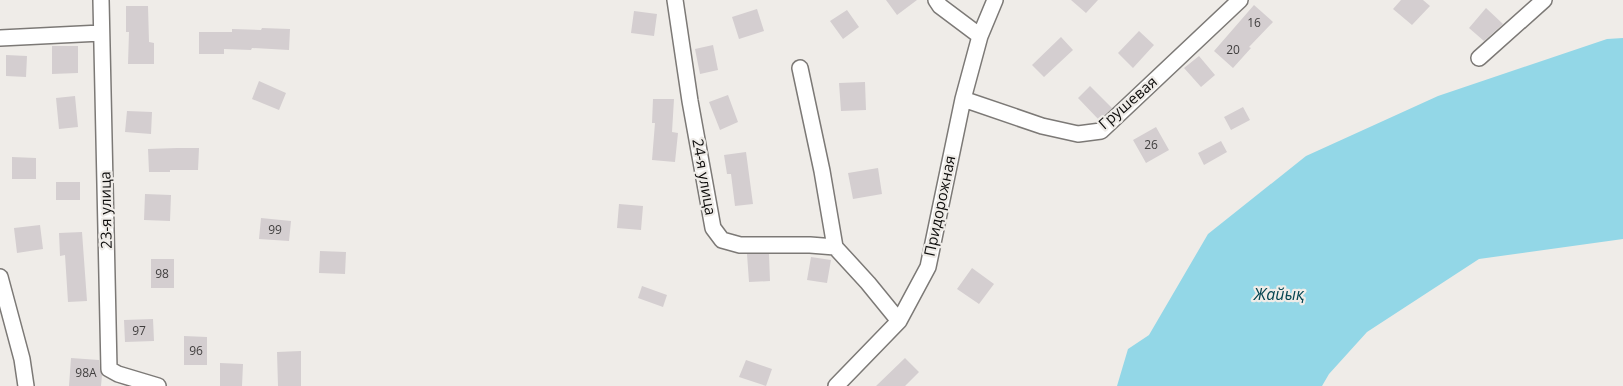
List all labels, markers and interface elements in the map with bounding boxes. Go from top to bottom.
house number: 16 [1247,14,1261,31]
house number: 20 [1226,41,1240,58]
street label: Грушевая [1094,71,1161,133]
house number: 26 [1144,136,1158,153]
street label: 24-я улица [688,137,722,217]
street label: Придорожная [919,154,959,258]
street label: 23-я улица [94,171,116,249]
house number: 99 [268,221,282,238]
house number: 98 [155,265,169,282]
water label: Жайық [1253,283,1305,305]
house number: 97 [132,322,146,339]
house number: 96 [189,342,203,359]
house number: 98А [75,364,97,381]

